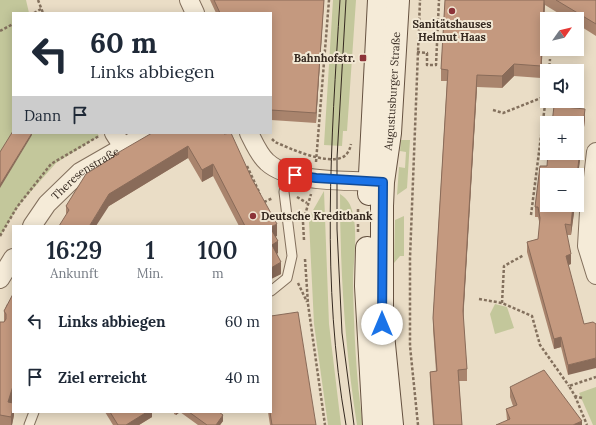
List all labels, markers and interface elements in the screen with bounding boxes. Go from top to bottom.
marker: Sanitätshauses Helmut Haas [447,6,457,16]
north arrow [540,12,584,56]
map controls [540,12,584,212]
place label: Sanitätshauses Helmut Haas [412,17,492,44]
text: 60 m [90,25,157,61]
icon: left [24,28,76,80]
street label: Augustusburger Straße [380,31,403,152]
place label: Bahnhofstr. [294,51,355,65]
marker: Bahnhofstr. [358,53,368,63]
text: Links abbiegen [90,60,215,83]
button: sound [540,64,584,108]
icon: arrive [69,104,91,126]
text: Dann [24,106,61,125]
button: + [540,116,584,160]
street label: Theresenstraße [48,144,122,203]
pin [278,158,312,192]
icon: arrive [284,164,306,186]
button: − [540,168,584,212]
place label: Deutsche Kreditbank [261,209,373,223]
marker: Deutsche Kreditbank [248,211,258,221]
text: 16:29 [46,235,102,266]
text: 1 [145,235,155,266]
text: 100 [198,235,238,266]
text: Ankunft [50,265,99,282]
text: Min. [137,265,163,282]
text: m [212,265,224,282]
position arrow [361,303,403,345]
icon: left [24,310,46,332]
text: Links abbiegen [58,312,166,331]
text: 60 m [225,312,260,331]
icon: arrive [24,366,46,388]
text: Ziel erreicht [58,368,147,387]
text: 40 m [225,368,260,387]

